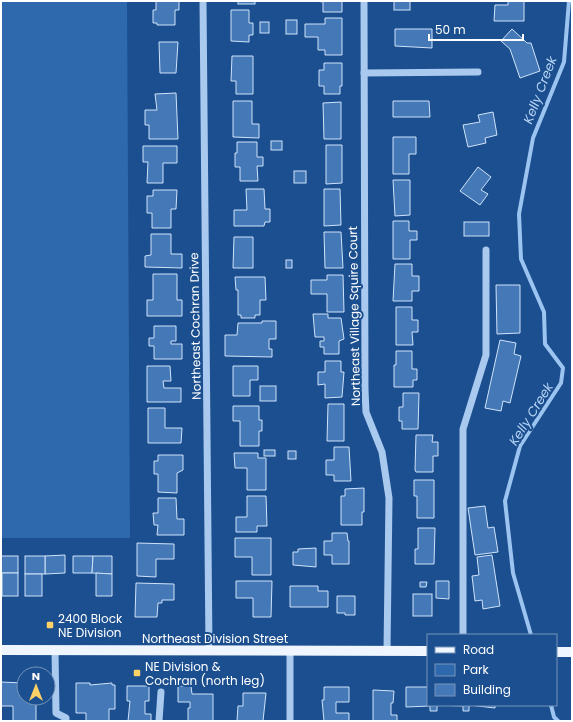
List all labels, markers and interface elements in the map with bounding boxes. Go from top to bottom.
scale bar [429,16,523,42]
text: 50 m [435,21,466,38]
water label: Kelly Creek [518,52,562,127]
street label: Northeast Village Squire Court [344,226,364,406]
street label: Northeast Cochran Drive [185,252,205,400]
water label: Kelly Creek [504,378,559,449]
place label: 2400 Block NE Division [58,610,123,641]
marker: 2400 Block NE Division [45,620,55,630]
street label: Northeast Division Street [142,630,288,647]
legend [427,634,557,706]
text: Road [463,641,494,658]
place label: NE Division & Cochran (north leg) [145,658,265,689]
text: Park [463,661,490,678]
north arrow [16,666,56,706]
text: N [32,668,40,684]
marker: NE Division & Cochran (north leg) [132,668,142,678]
text: Building [463,681,511,698]

